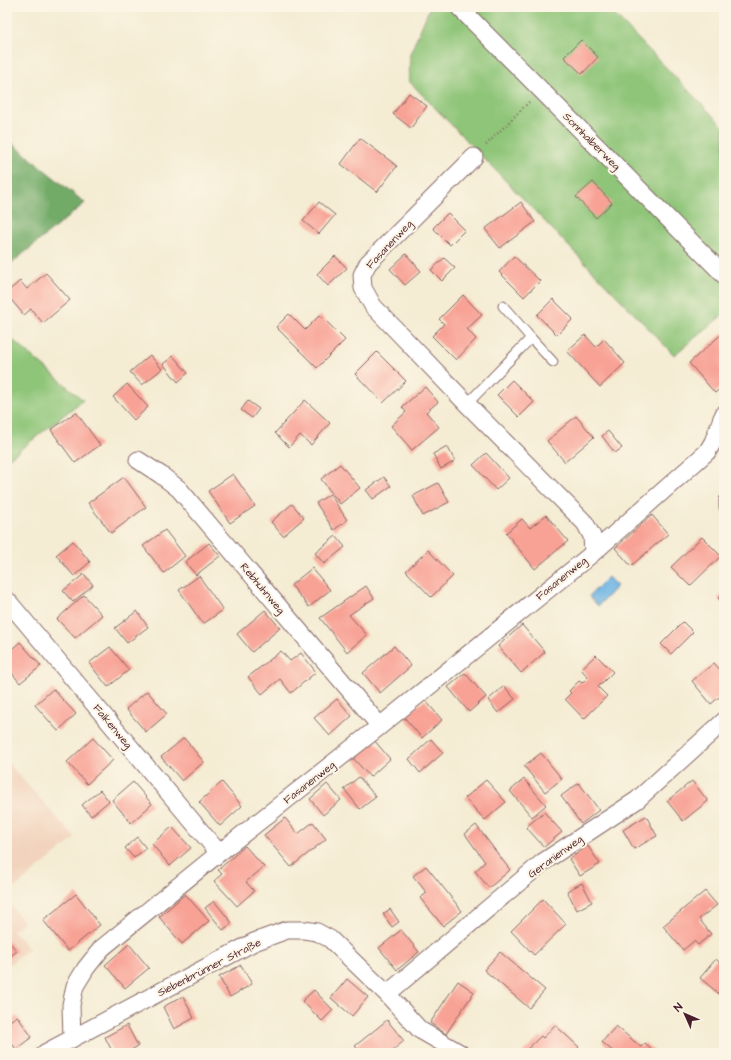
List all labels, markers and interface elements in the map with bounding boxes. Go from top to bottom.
street label: Sonnhalberweg [559,109,624,174]
street label: Fasanenweg [363,216,417,273]
street label: Fasanenweg [533,553,591,604]
street label: Rebhuhnweg [236,560,289,618]
street label: Falkenweg [89,701,136,753]
street label: Fasanenweg [280,757,339,808]
street label: Geranienweg [525,831,587,882]
street label: Siebenbrünner Straße [155,935,264,1000]
north arrow [665,994,705,1034]
text: N [671,999,686,1015]

